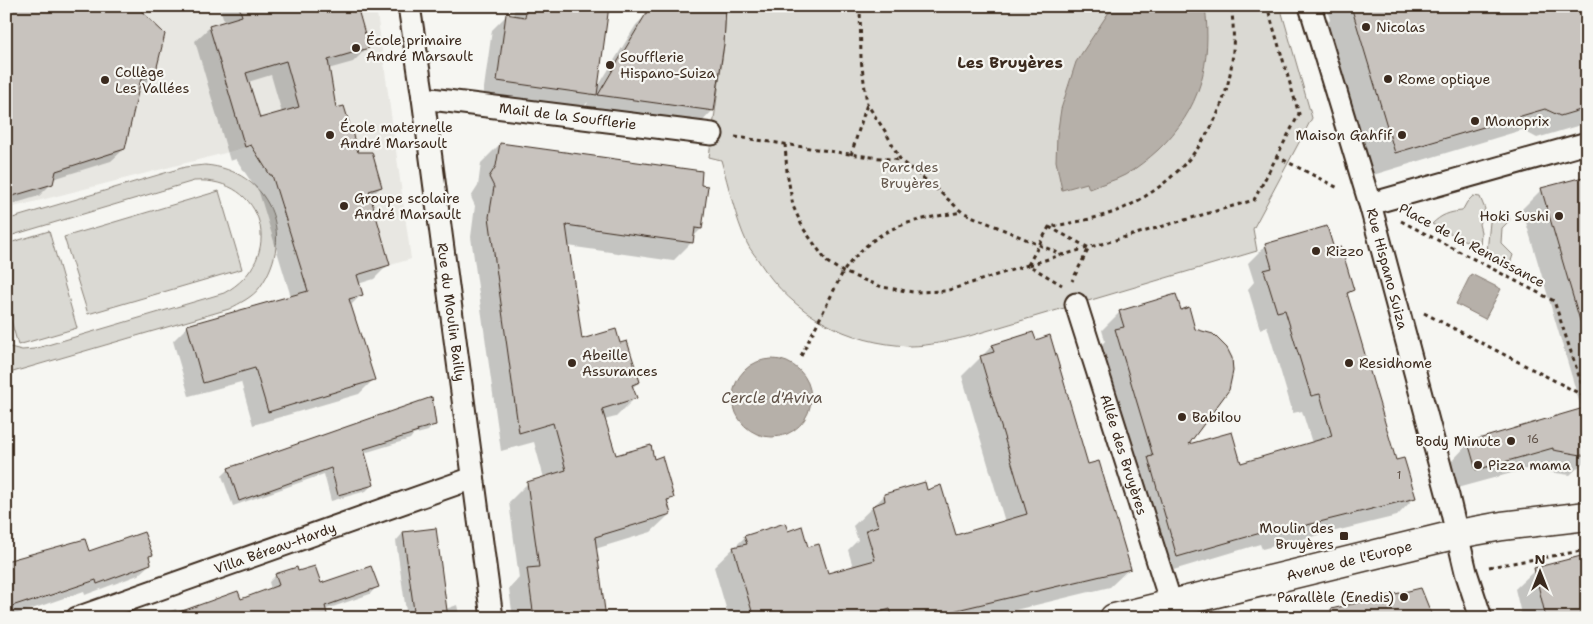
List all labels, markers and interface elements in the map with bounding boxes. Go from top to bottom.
place label: Nicolas [1376,18,1425,36]
marker: Nicolas [1360,21,1372,33]
place label: École primaire André Marsault [366,31,473,65]
marker: École primaire André Marsault [350,42,362,54]
place label: Soufflerie Hispano-Suiza [620,48,716,82]
district label: Les Bruyères [957,52,1063,73]
marker: Soufflerie Hispano-Suiza [604,59,616,71]
place label: Collège Les Vallées [115,63,190,97]
place label: Rome optique [1398,70,1490,88]
marker: Rome optique [1382,73,1394,85]
marker: Collège Les Vallées [99,74,111,86]
street label: Mail de la Soufflerie [498,99,638,134]
place label: Monoprix [1485,112,1549,130]
marker: Monoprix [1469,115,1481,127]
place label: École maternelle André Marsault [340,118,453,152]
place label: Maison Gahfif [1296,126,1393,144]
marker: École maternelle André Marsault [324,129,336,141]
marker: Maison Gahfif [1396,129,1408,141]
park label: Parc des Bruyères [881,158,939,192]
place label: Groupe scolaire André Marsault [354,189,461,223]
street label: Place de la Renaissance [1396,199,1548,291]
marker: Groupe scolaire André Marsault [338,200,350,212]
street label: Rue Hispano Suiza [1363,206,1412,332]
place label: Hoki Sushi [1479,207,1549,225]
marker: Hoki Sushi [1553,210,1565,222]
street label: Rue du Moulin Bailly [433,242,470,382]
place label: Rizzo [1326,242,1364,260]
marker: Rizzo [1310,245,1322,257]
place label: Abeille Assurances [582,346,658,380]
place label: Residhome [1359,354,1432,372]
marker: Abeille Assurances [566,357,578,369]
marker: Residhome [1343,357,1355,369]
water label: Cercle d'Aviva [721,388,823,408]
street label: Allée des Bruyères [1096,392,1151,517]
place label: Babilou [1192,408,1241,426]
marker: Babilou [1176,411,1188,423]
place label: Body Minute [1415,432,1501,450]
house number: 16 [1527,432,1539,447]
marker: Body Minute [1505,435,1517,447]
place label: Pizza mama [1488,456,1571,474]
marker: Pizza mama [1472,459,1484,471]
house number: 1 [1397,468,1401,483]
street label: Villa Béreau-Hardy [211,518,339,578]
place label: Moulin des Bruyères [1259,519,1334,553]
marker: Moulin des Bruyères [1338,530,1350,542]
street label: Avenue de l'Europe [1284,537,1414,585]
north arrow [1516,546,1566,596]
text: N [1534,550,1546,568]
place label: Parallèle (Enedis) [1277,588,1394,606]
marker: Parallèle (Enedis) [1398,591,1410,603]

